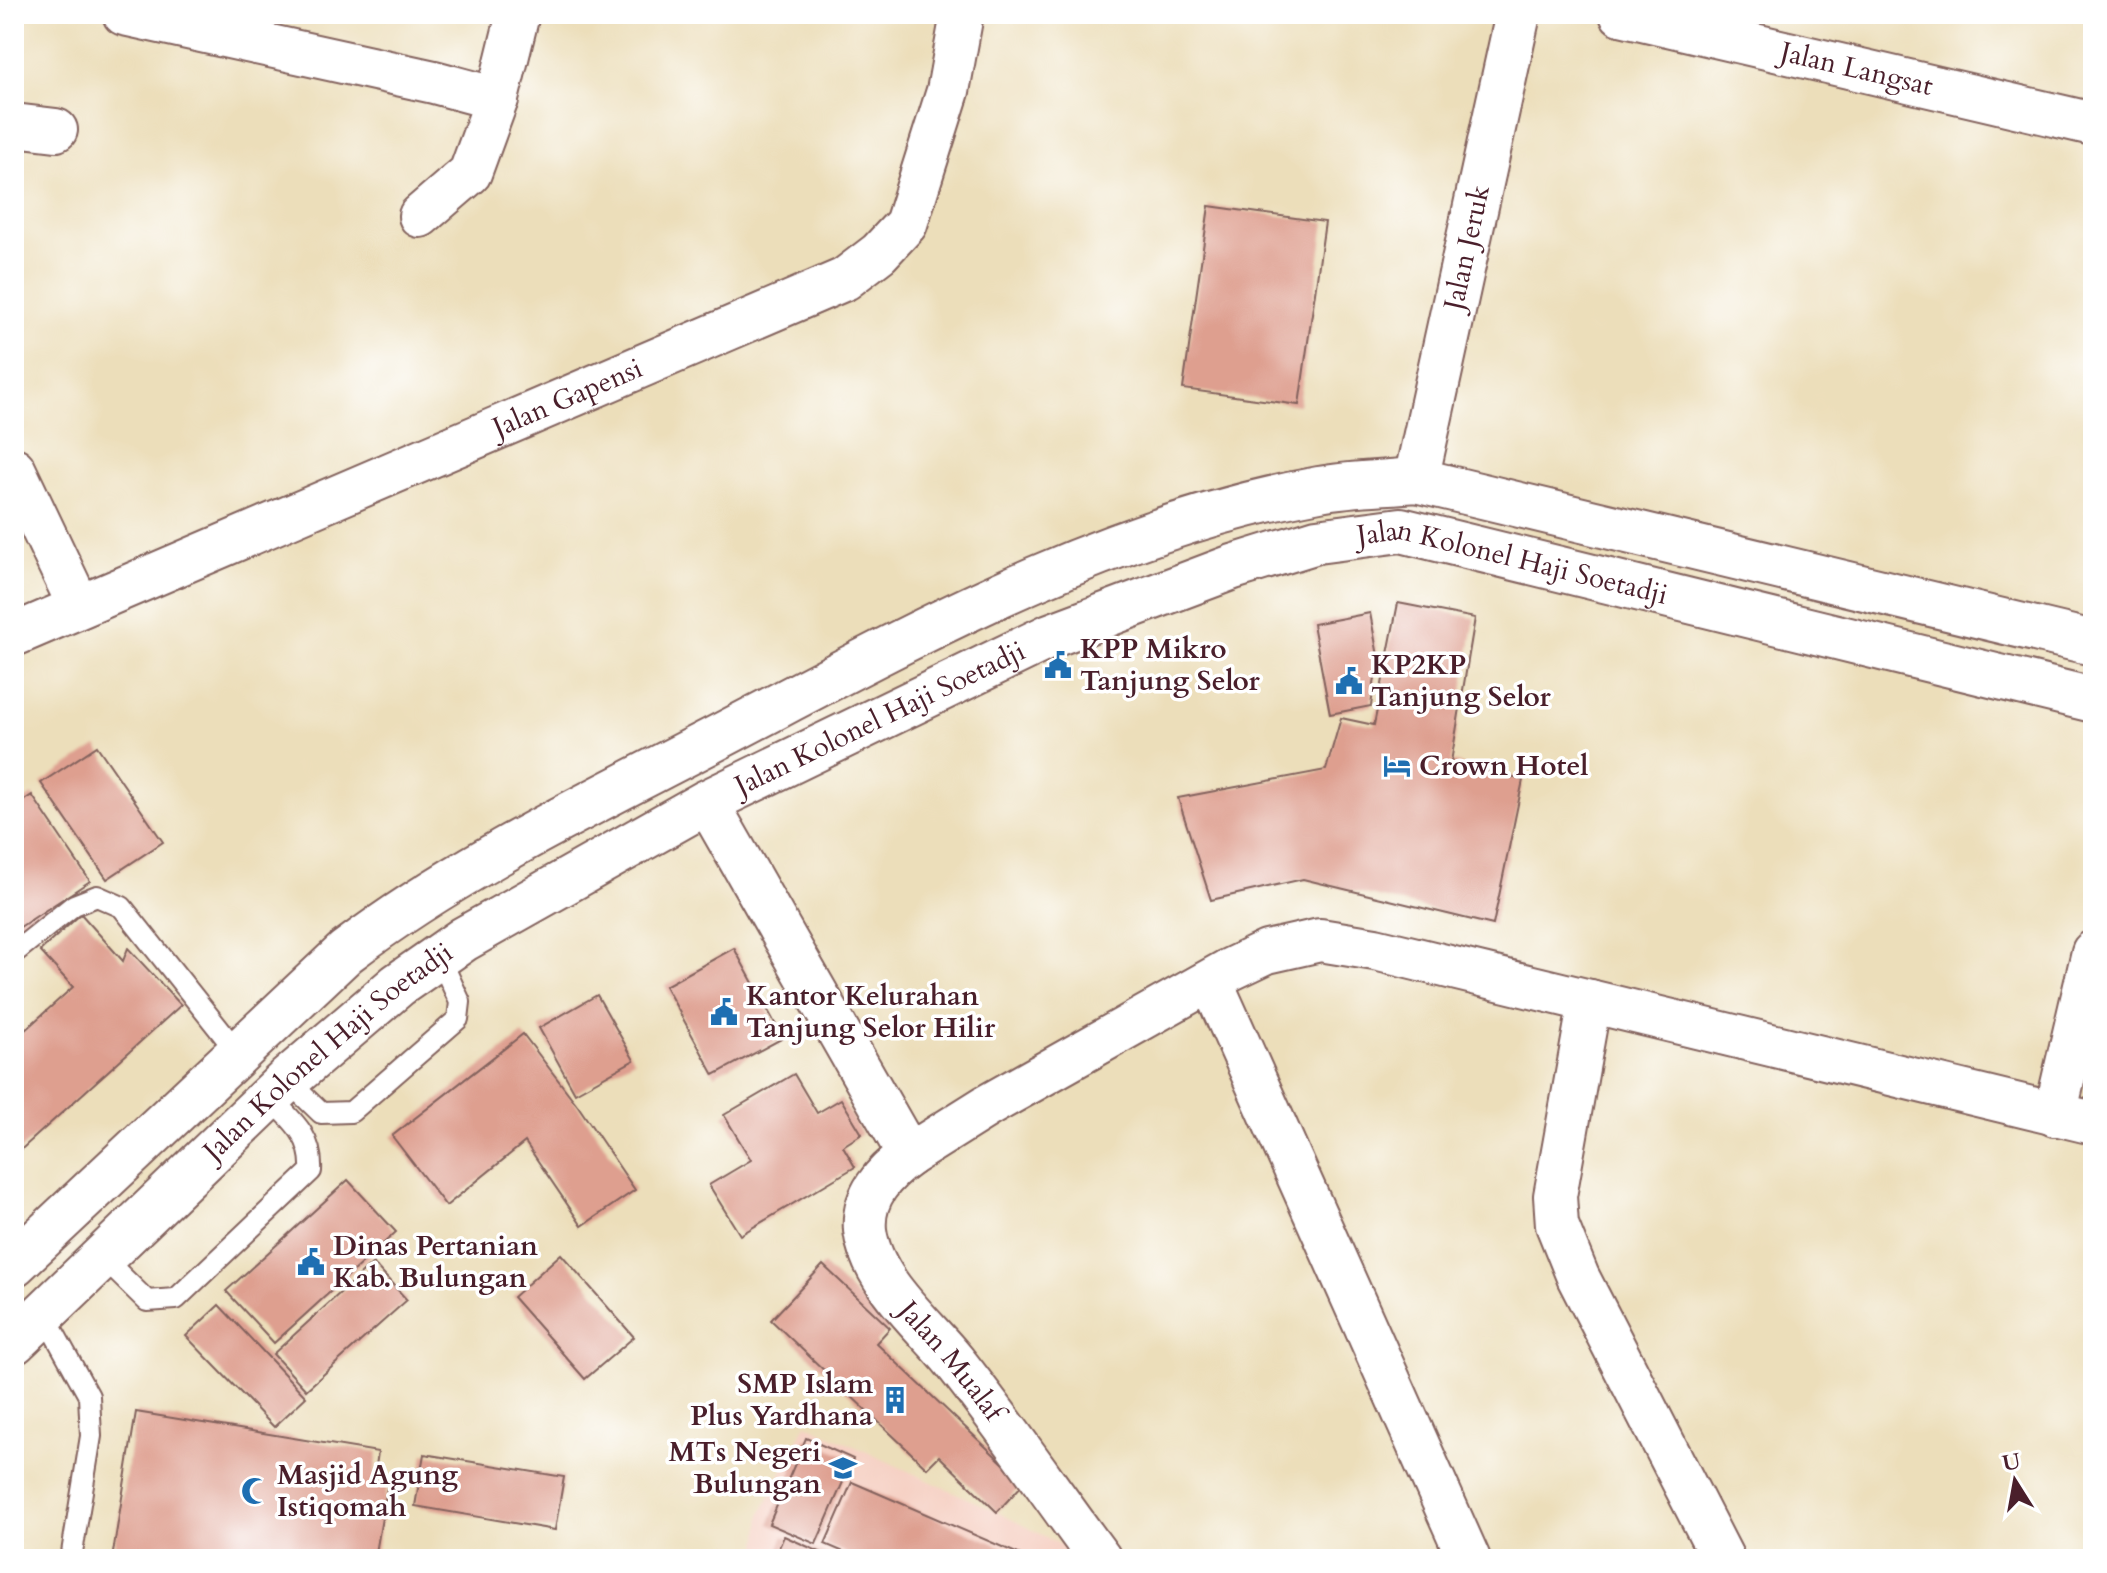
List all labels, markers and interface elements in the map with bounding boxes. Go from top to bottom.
street label: Jalan Langsat [1773,32,1937,105]
street label: Jalan Jeruk [1434,181,1499,318]
street label: Jalan Gapensi [483,349,648,448]
street label: Jalan Kolonel Haji Soetadji [1351,511,1672,614]
place label: KPP Mikro Tanjung Selor [1080,630,1261,700]
street label: Jalan Kolonel Haji Soetadji [725,632,1032,806]
place label: KP2KP Tanjung Selor [1371,646,1552,716]
public building icon: KPP Mikro Tanjung Selor [1043,650,1073,680]
public building icon: KP2KP Tanjung Selor [1334,666,1364,696]
place label: Crown Hotel [1419,747,1589,785]
hotel icon: Crown Hotel [1382,751,1412,781]
street label: Jalan Kolonel Haji Soetadji [192,934,460,1172]
place label: Kantor Kelurahan Tanjung Selor Hilir [746,977,996,1047]
public building icon: Kantor Kelurahan Tanjung Selor Hilir [709,997,739,1027]
place label: Dinas Pertanian Kab. Bulungan [333,1227,538,1297]
public building icon: Dinas Pertanian Kab. Bulungan [296,1247,326,1277]
street label: Jalan Mualaf [887,1290,1015,1432]
place label: SMP Islam Plus Yardhana [690,1365,873,1435]
building icon: SMP Islam Plus Yardhana [880,1385,910,1415]
place label: MTs Negeri Bulungan [668,1433,821,1503]
north arrow [1975,1441,2055,1521]
text: U [2000,1446,2023,1479]
school or university icon: MTs Negeri Bulungan [828,1453,858,1483]
place label: Masjid Agung Istiqomah [277,1456,458,1526]
mosque icon: Masjid Agung Istiqomah [240,1476,270,1506]

